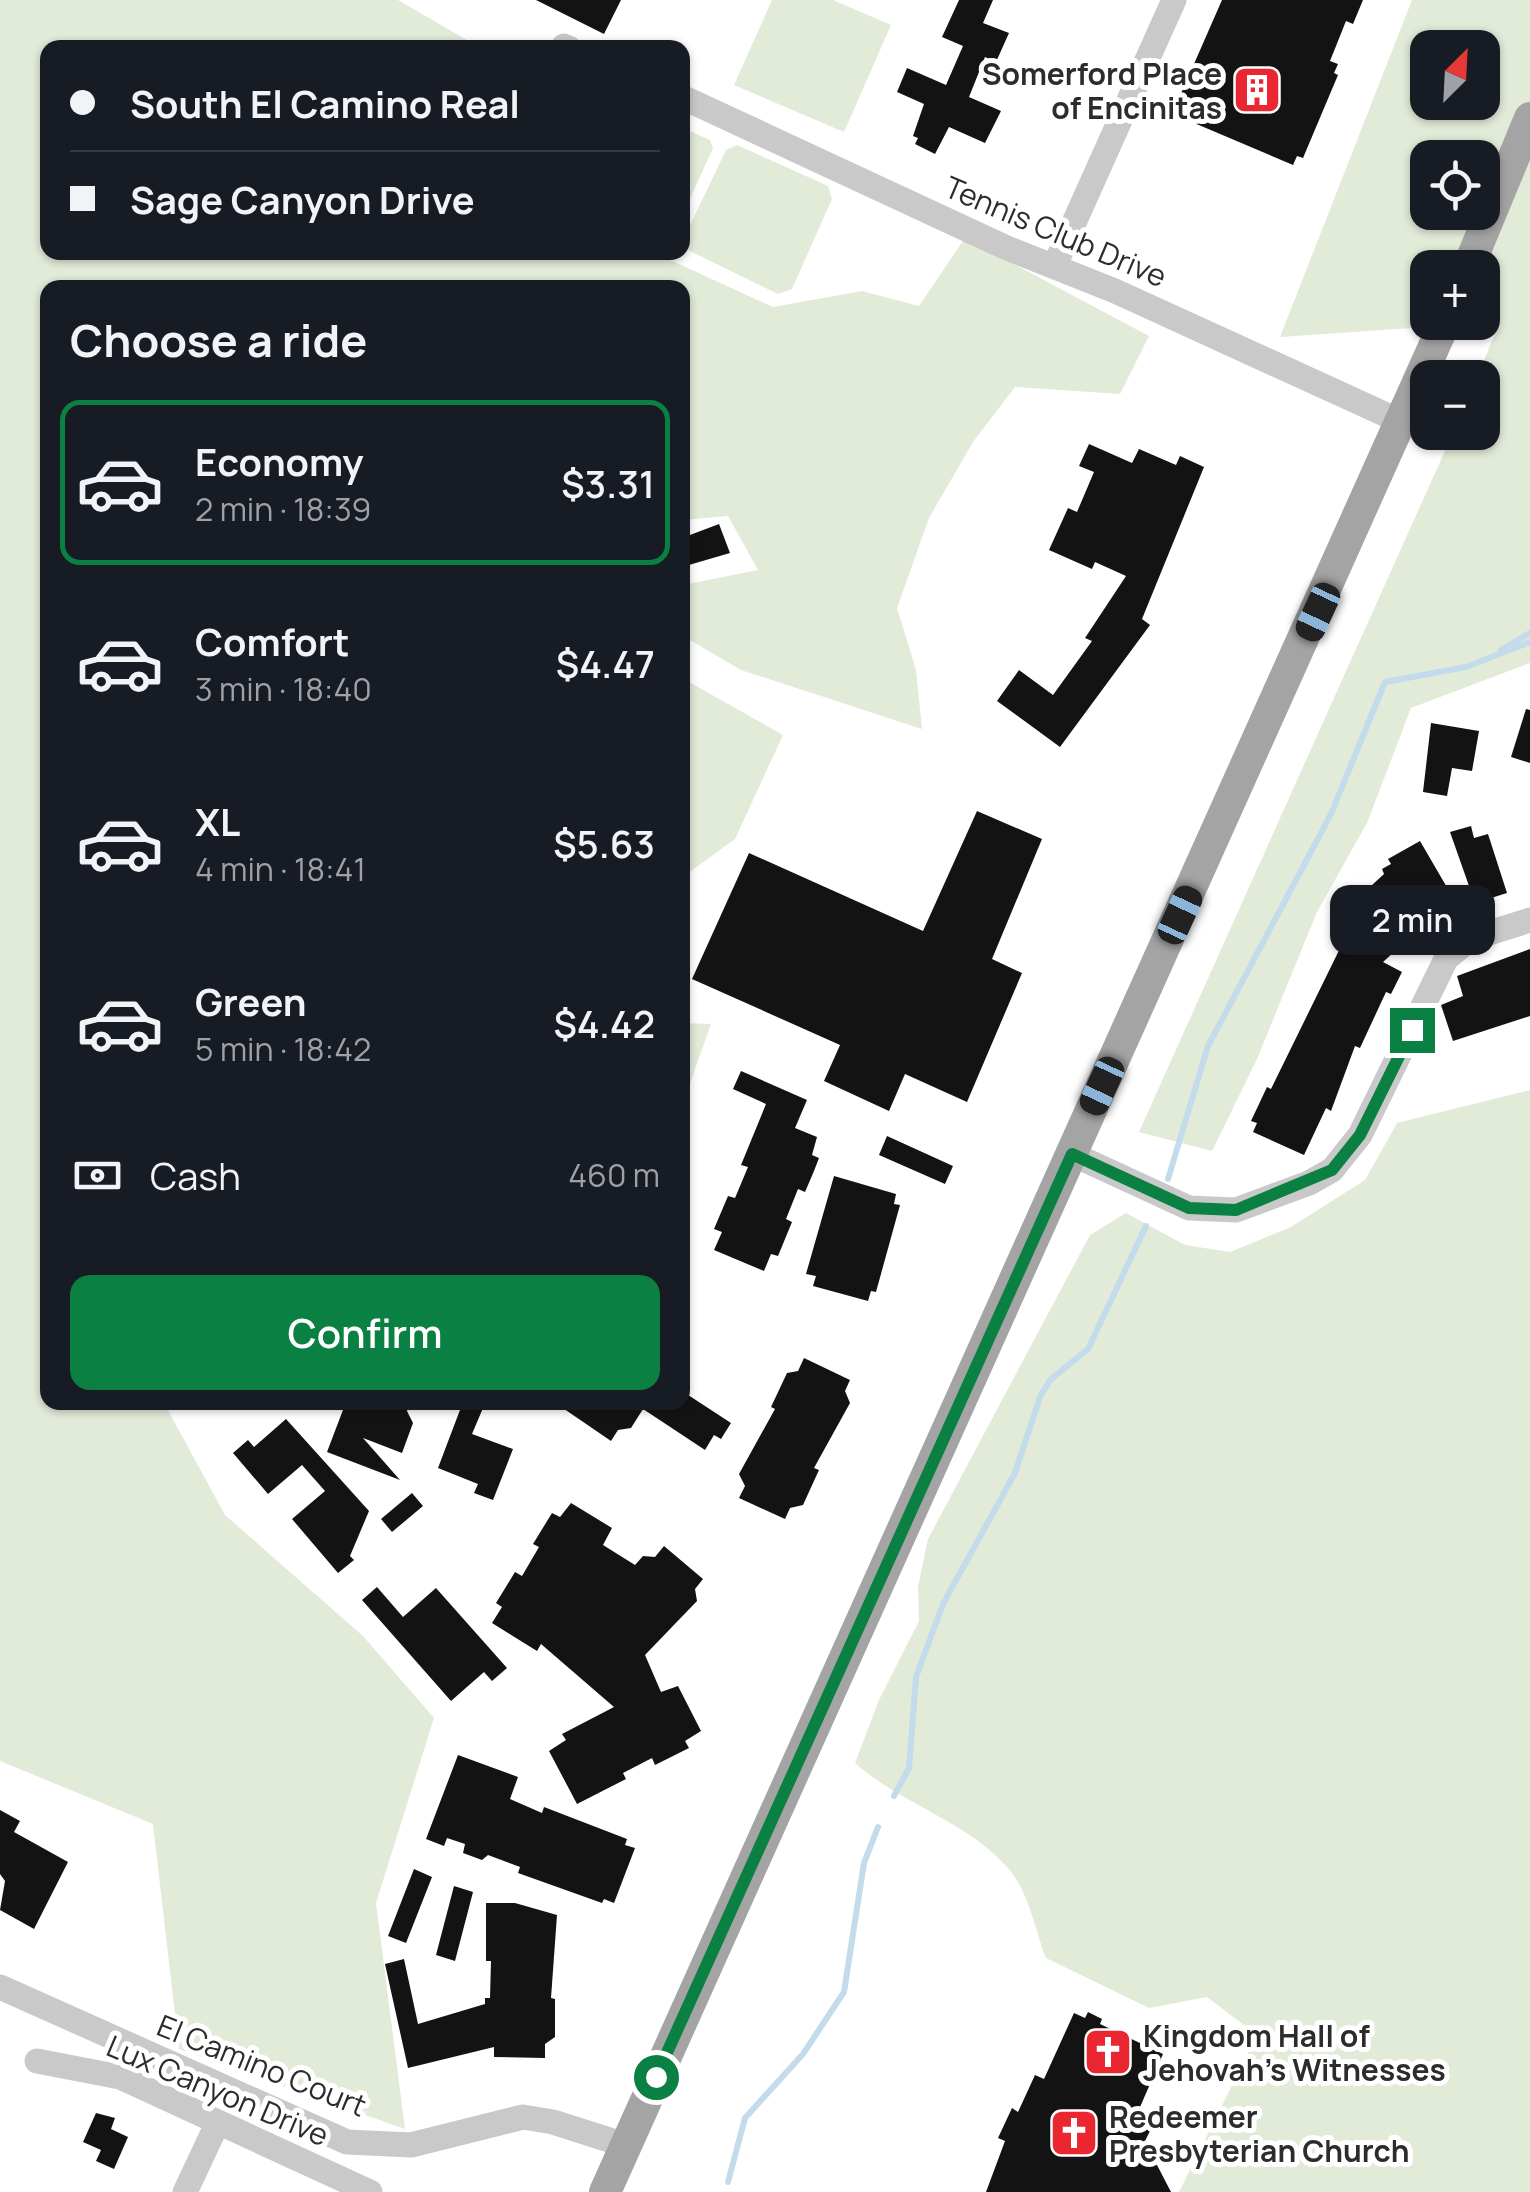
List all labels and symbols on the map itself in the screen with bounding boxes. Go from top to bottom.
north arrow [1410,30,1500,120]
place label: Somerford Place of Encinitas [982,53,1222,128]
building icon: Somerford Place of Encinitas [1231,64,1283,116]
street label: Tennis Club Drive [939,166,1173,296]
car [1292,578,1344,646]
car [1154,881,1206,949]
callout: 2 min [1330,885,1494,955]
route end [1390,1008,1435,1053]
car [1076,1052,1128,1120]
street label: El Camino Court [151,2004,373,2126]
place label: Kingdom Hall of Jehovah’s Witnesses [1143,2015,1446,2090]
street label: Lux Canyon Drive [101,2025,335,2155]
church icon: Kingdom Hall of Jehovah’s Witnesses [1082,2026,1134,2078]
route start [634,2055,679,2100]
place label: Redeemer Presbyterian Church [1109,2096,1410,2171]
church icon: Redeemer Presbyterian Church [1048,2107,1100,2159]

